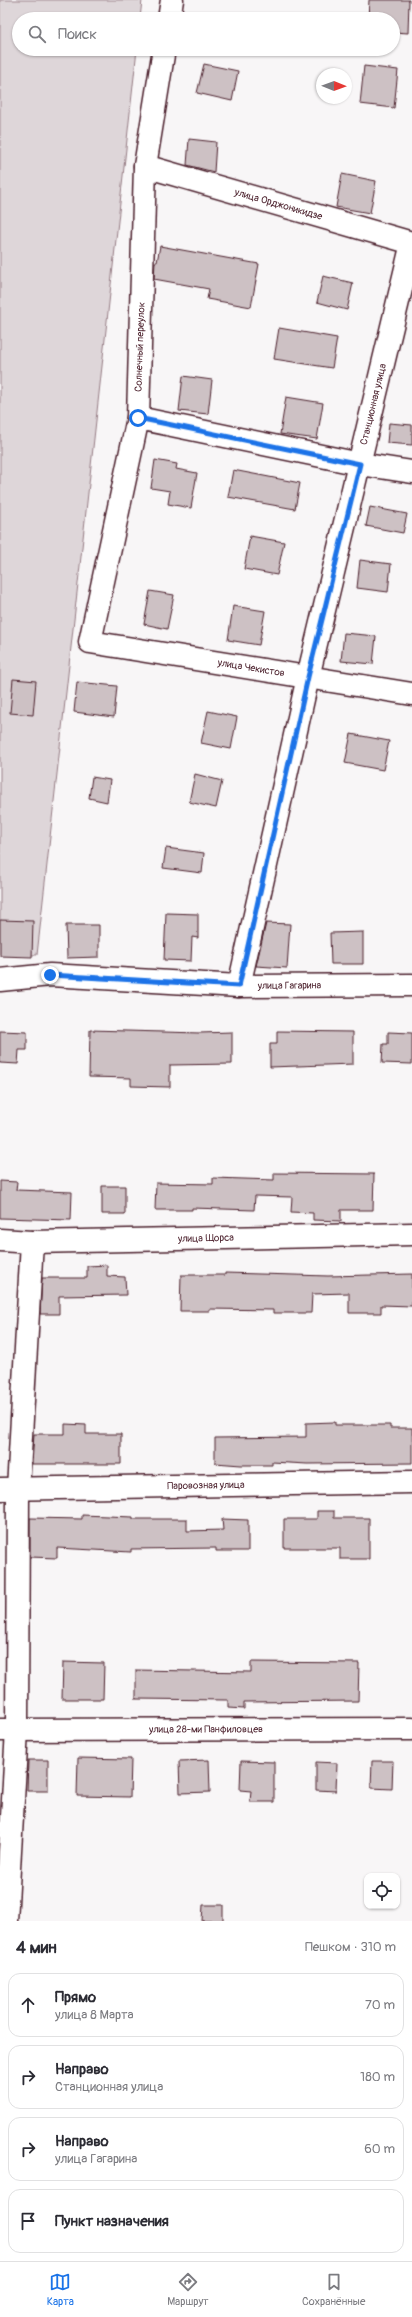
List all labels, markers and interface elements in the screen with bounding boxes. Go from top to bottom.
search box [12,12,400,56]
icon: search [26,23,48,45]
text: Поиск [58,25,97,44]
north arrow [316,68,352,104]
street label: улица Орджоникидзе [232,186,324,223]
street label: Солнечный переулок [132,302,148,392]
street label: Станционная улица [358,362,389,446]
route start [129,409,147,427]
street label: улица Чекистов [216,657,286,679]
route end [41,966,59,984]
street label: улица Гагарина [257,980,322,992]
street label: улица Щорса [177,1232,234,1245]
street label: Паровозная улица [167,1479,245,1492]
street label: улица 28-ми Панфиловцев [148,1723,263,1736]
map controls [364,1873,400,1909]
button: locate [364,1873,400,1909]
text: 4 мин [16,1937,57,1958]
text: Пешком · 310 m [305,1939,396,1955]
text: Прямо [55,1988,96,2007]
icon: ahead [17,1994,39,2016]
text: 70 m [365,1997,395,2013]
text: улица 8 Марта [55,2007,134,2023]
text: Направо [55,2060,109,2079]
icon: right [17,2066,39,2088]
text: 180 m [360,2069,395,2085]
text: Станционная улица [55,2079,163,2095]
text: Направо [55,2132,109,2151]
icon: right [17,2138,39,2160]
text: 60 m [364,2141,395,2157]
text: улица Гагарина [55,2151,137,2167]
icon: arrive [17,2210,39,2232]
text: Пункт назначения [55,2212,169,2231]
tab: Карта [47,2271,74,2308]
tab: Маршрут [167,2271,209,2308]
tab: Сохранённые [302,2271,365,2308]

